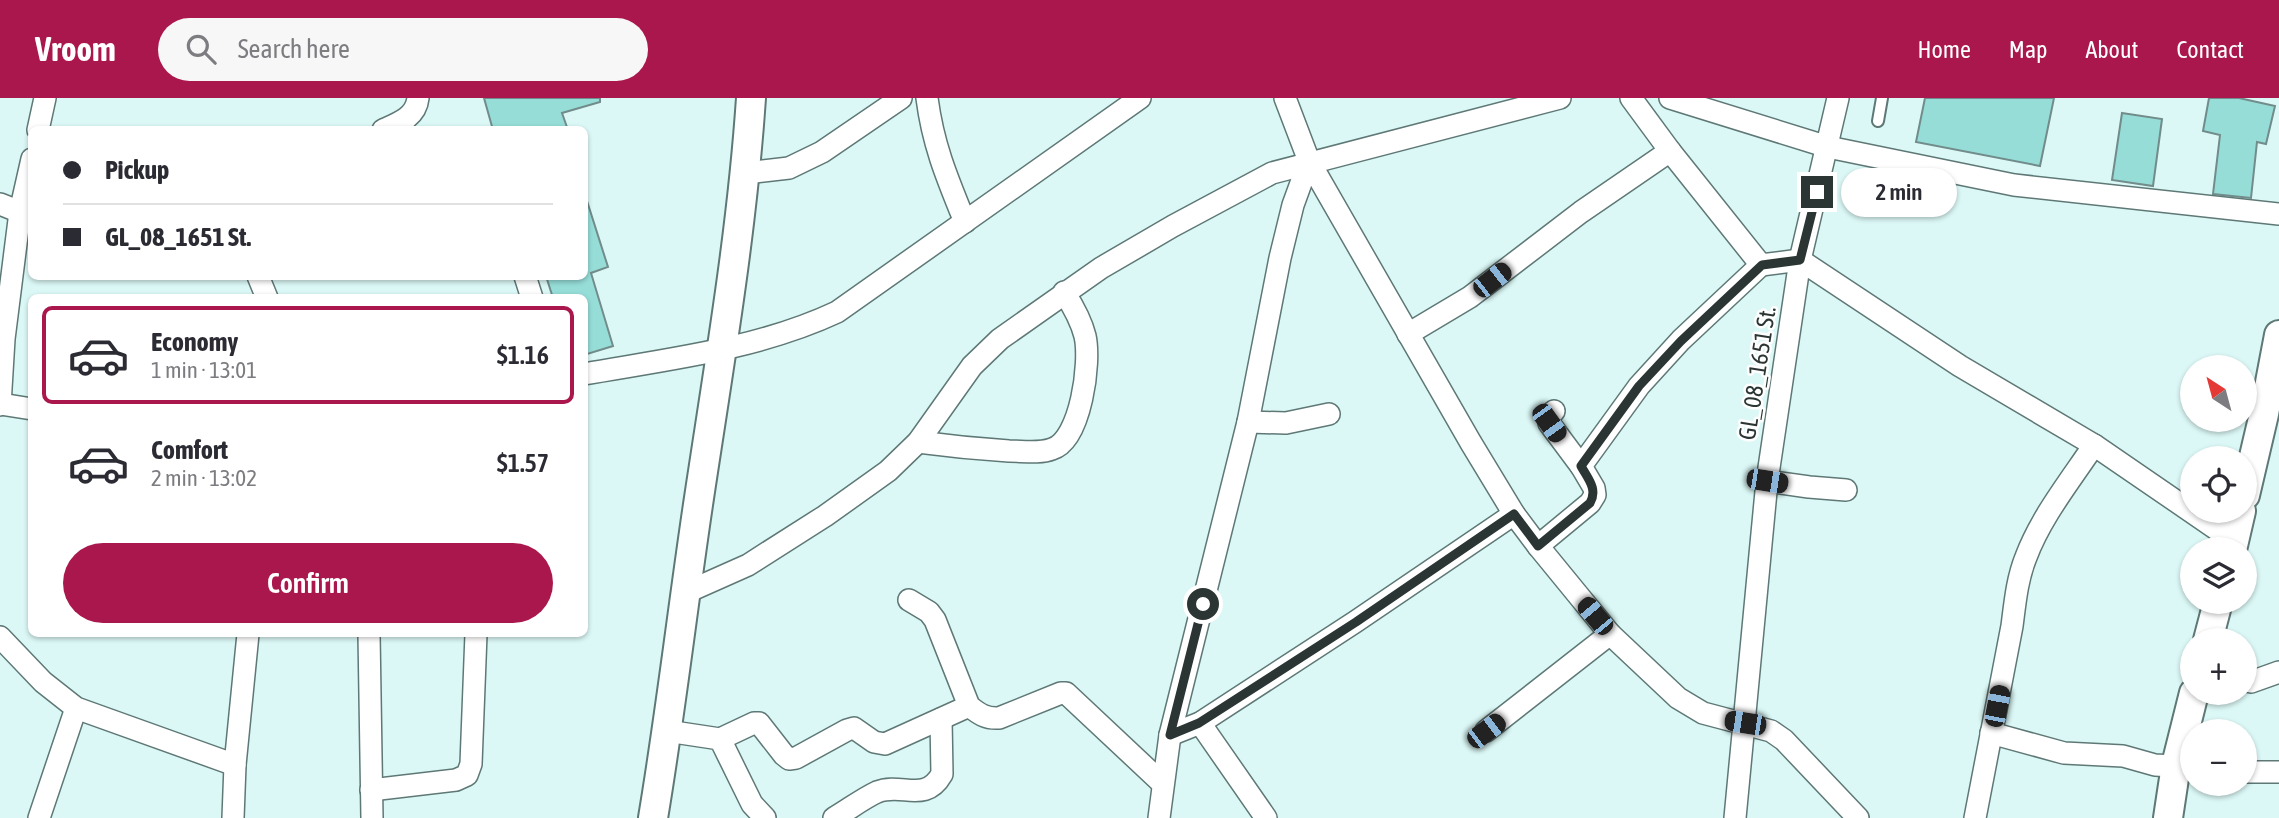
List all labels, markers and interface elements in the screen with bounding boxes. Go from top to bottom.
search box [158,18,648,81]
text: Vroom [35,30,116,68]
icon: search [182,30,220,68]
text: Search here [238,34,350,64]
text: Home [1917,36,1971,63]
text: Map [2009,36,2047,63]
text: About [2085,36,2138,63]
text: Contact [2176,36,2244,63]
text: Pickup [105,155,169,185]
callout: 2 min [1842,168,1957,217]
route end [1801,176,1833,208]
text: 2 min [1876,179,1922,205]
text: GL_08_1651 St. [105,222,251,252]
car [1469,259,1516,301]
street label: GL_08_1651 St. [1733,304,1781,442]
icon: car [67,324,130,387]
text: Economy [151,327,238,357]
text: $1.16 [497,340,549,370]
north arrow [2180,355,2258,432]
map controls [2180,355,2257,796]
text: 1 min · 13:01 [151,357,257,383]
car [1529,400,1570,446]
icon: car [67,432,130,495]
text: Comfort [151,435,228,465]
button: locate [2180,446,2257,523]
text: $1.57 [497,448,549,478]
text: 2 min · 13:02 [151,465,257,491]
car [1745,467,1790,495]
button: layers [2180,537,2257,614]
button: Confirm [63,543,553,623]
route start [1187,588,1219,620]
car [1574,593,1617,639]
button: + [2180,628,2257,705]
car [1983,683,2012,729]
car [1723,709,1768,737]
car [1463,710,1510,752]
button: − [2180,719,2257,796]

